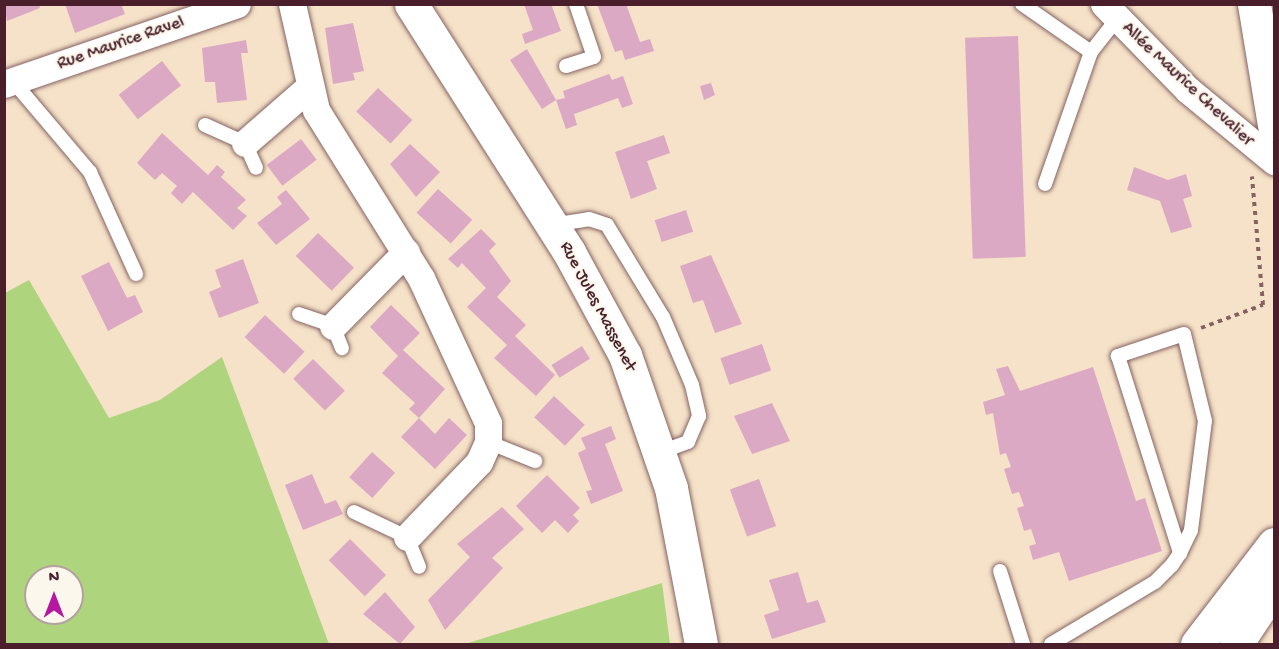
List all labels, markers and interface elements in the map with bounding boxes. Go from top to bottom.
street label: Rue Maurice Ravel [55,12,187,76]
street label: Allée Maurice Chevalier [1117,18,1257,152]
street label: Rue Jules Massenet [554,238,640,376]
north arrow [24,565,84,625]
text: N [49,569,59,588]

